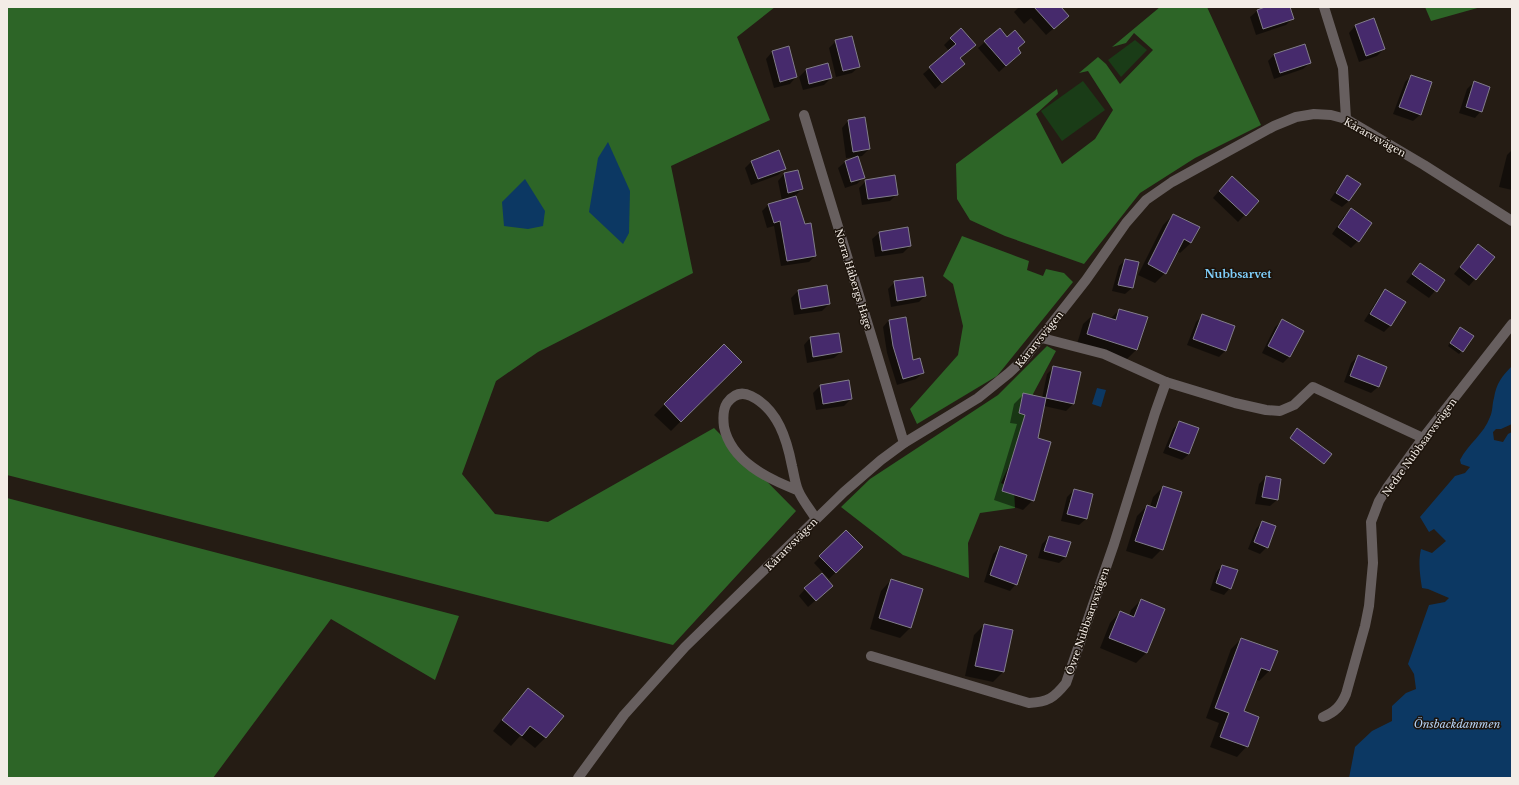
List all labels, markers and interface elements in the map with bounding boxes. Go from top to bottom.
street label: Kårarvsvägen [1341,115,1408,160]
street label: Norra Håbergs Hage [832,227,875,331]
district label: Nubbsarvet [1205,267,1272,281]
street label: Kårarvsvägen [1013,308,1066,370]
street label: Nedre Nubbsarvsvägen [1379,395,1460,499]
street label: Kårarvsvägen [762,515,820,573]
street label: Övre Nubbsarvsvägen [1062,565,1112,677]
water label: Önsbackdammen [1414,717,1500,731]

